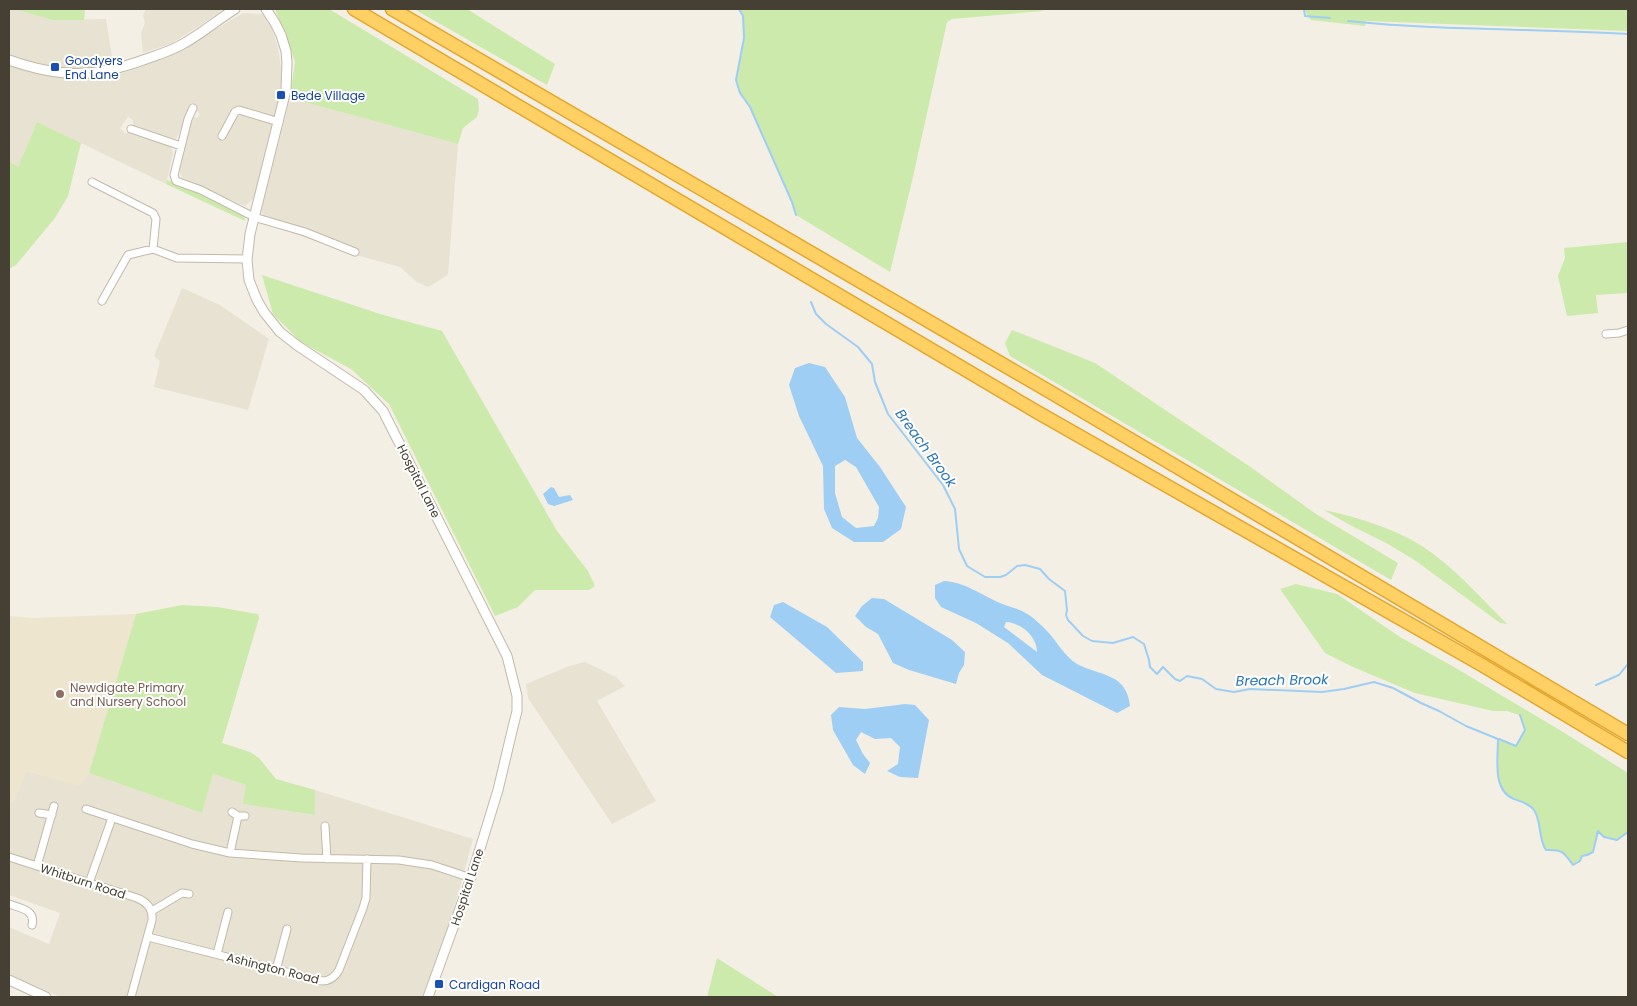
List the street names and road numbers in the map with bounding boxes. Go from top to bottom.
street label: Hospital Lane [393,441,445,521]
street label: Hospital Lane [446,846,488,928]
street label: Whitburn Road [38,859,128,903]
street label: Ashington Road [225,948,321,988]

